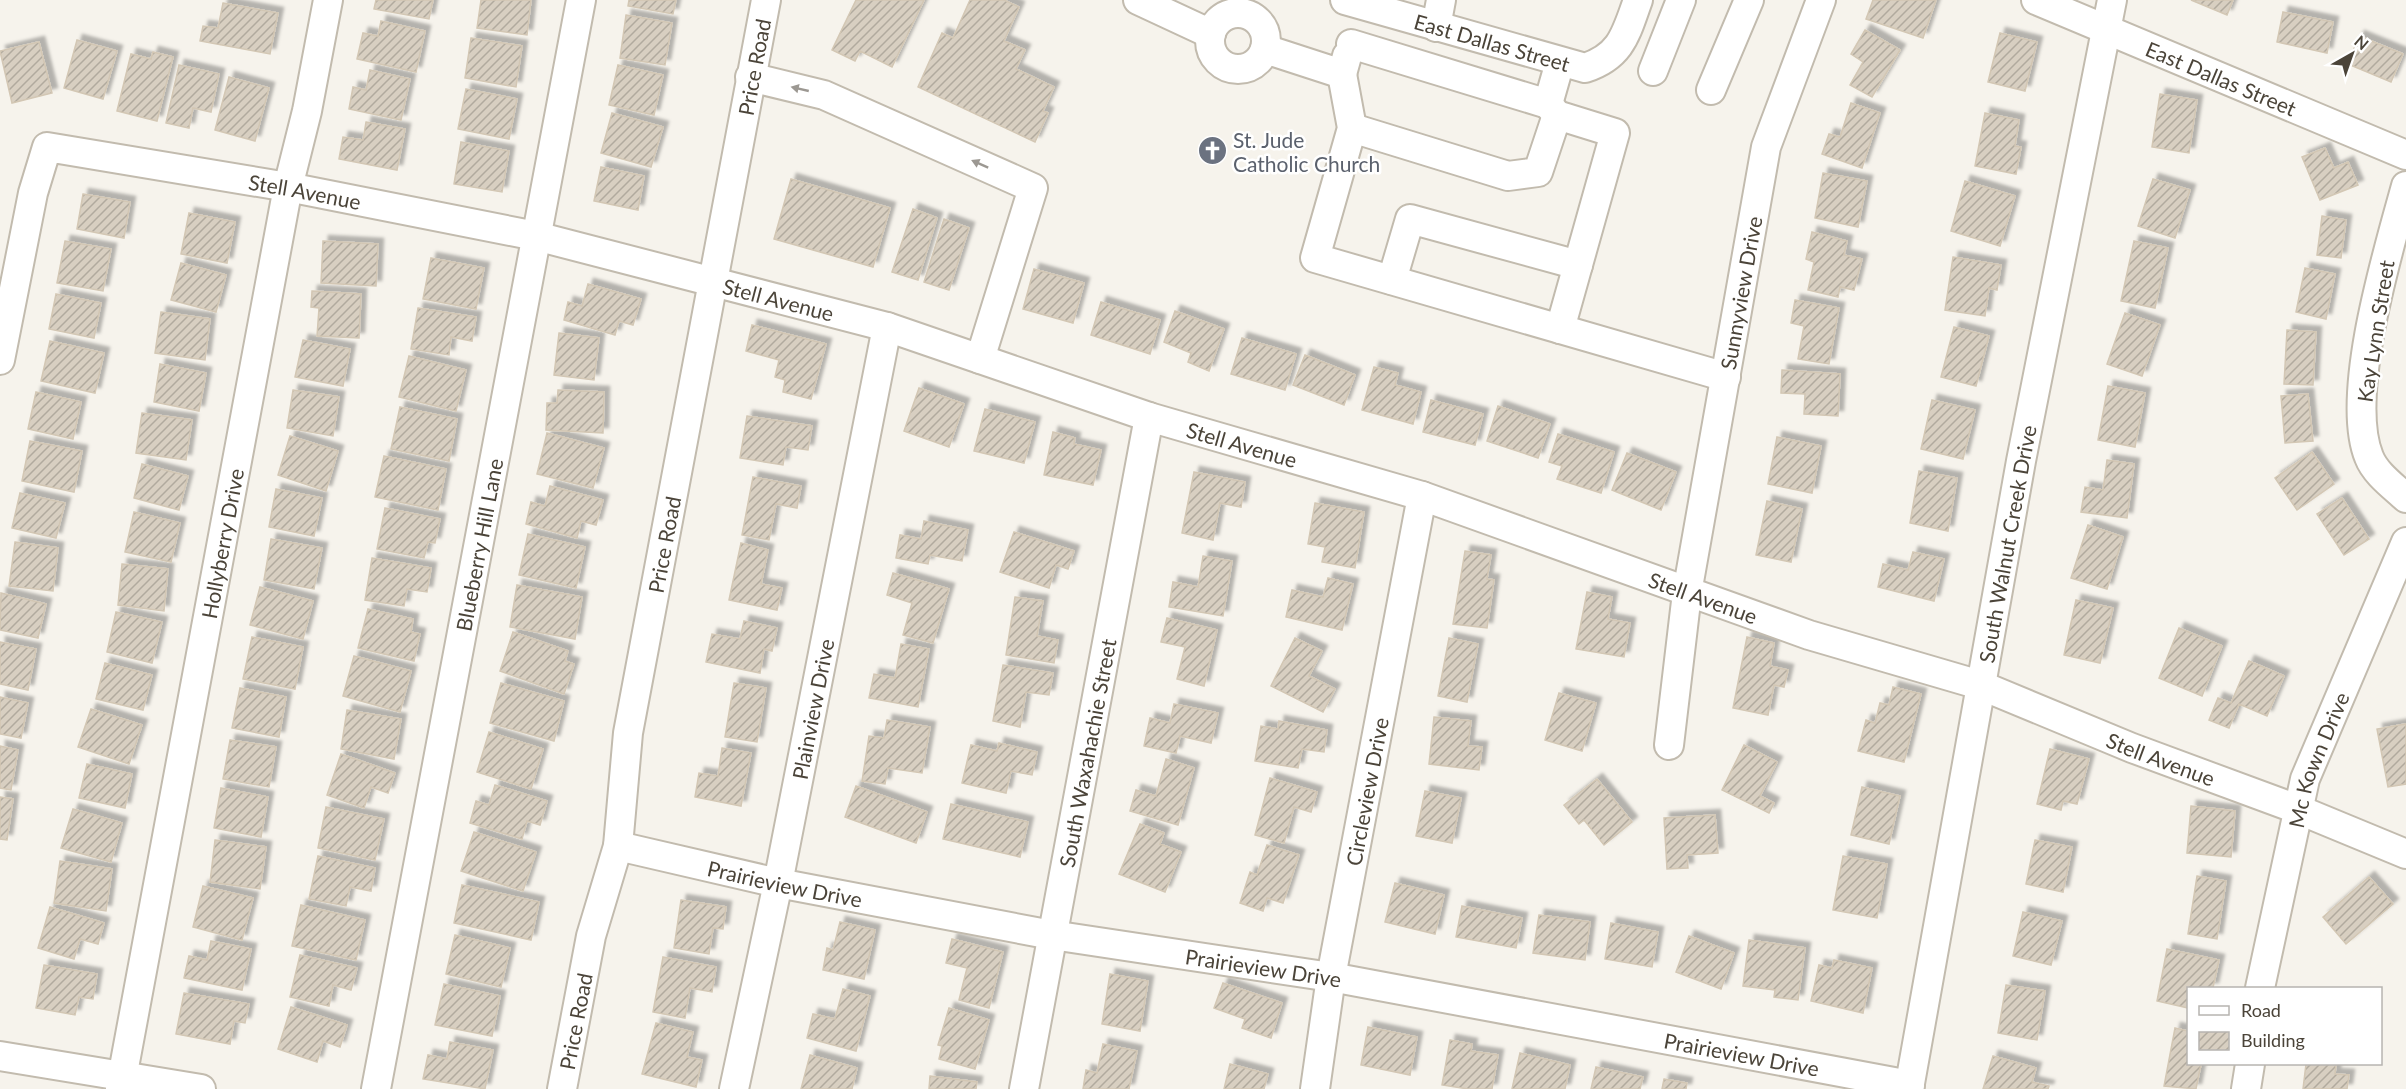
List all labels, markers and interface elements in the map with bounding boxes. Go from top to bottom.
street label: East Dallas Street [1411,8,1573,76]
street label: Price Road [732,16,775,117]
north arrow [2322,24,2382,84]
text: N [2351,31,2373,53]
street label: East Dallas Street [2142,35,2301,120]
one-way arrow [791,84,809,94]
place label: St. Jude Catholic Church [1233,127,1380,176]
church icon: St. Jude Catholic Church [1196,135,1228,167]
one-way arrow [970,159,988,169]
street label: Stell Avenue [247,168,363,214]
street label: Sunnyview Drive [1714,214,1766,371]
street label: Kay Lynn Street [2351,258,2399,404]
street label: Stell Avenue [720,273,837,325]
street label: Stell Avenue [1184,416,1300,472]
street label: South Walnut Creek Drive [1973,423,2040,665]
street label: Blueberry Hill Lane [450,456,507,633]
street label: Hollyberry Drive [195,466,248,621]
street label: Price Road [642,494,685,595]
street label: Stell Avenue [1645,566,1761,628]
street label: Plainview Drive [786,636,838,782]
street label: South Waxahachie Street [1053,636,1120,869]
street label: Mc Kown Drive [2282,688,2353,830]
street label: Circleview Drive [1340,715,1392,868]
street label: Stell Avenue [2103,727,2219,790]
street label: Prairieview Drive [705,855,864,911]
street label: Prairieview Drive [1184,943,1344,991]
street label: Price Road [553,971,596,1072]
legend [2187,987,2382,1065]
text: Road [2241,999,2281,1021]
street label: Prairieview Drive [1662,1027,1821,1080]
text: Building [2241,1029,2305,1051]

